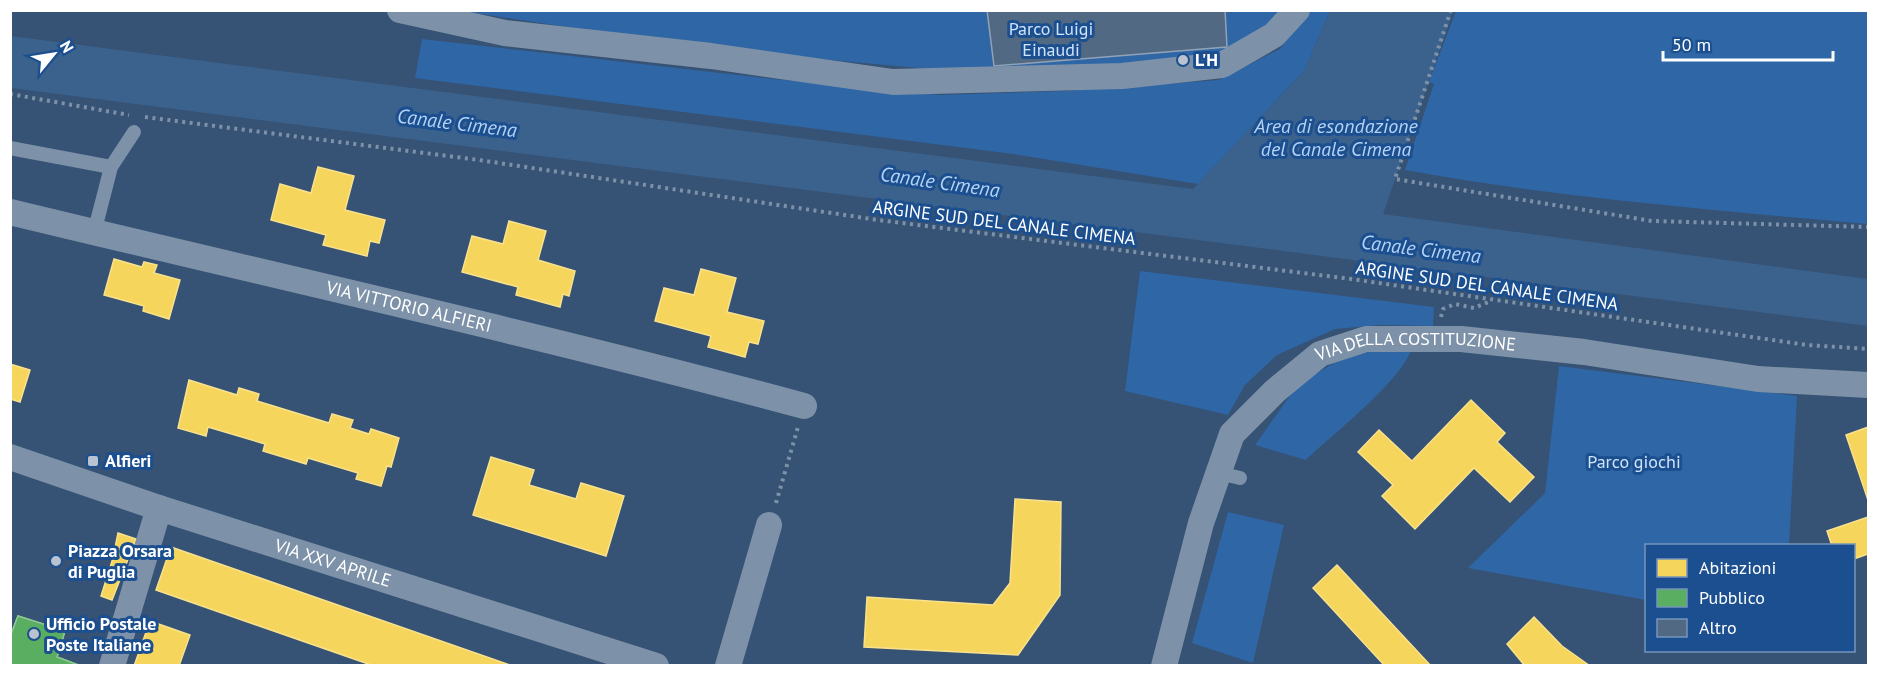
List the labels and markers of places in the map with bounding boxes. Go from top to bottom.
place label: L'H [1195,48,1218,71]
marker: L'H [1176,53,1190,67]
place label: Alfieri [105,449,151,472]
marker: Alfieri [86,454,100,468]
place label: Piazza Orsara di Puglia [68,539,172,583]
marker: Piazza Orsara di Puglia [49,554,63,568]
place label: Ufficio Postale Poste Italiane [46,612,156,656]
marker: Ufficio Postale Poste Italiane [27,627,41,641]

